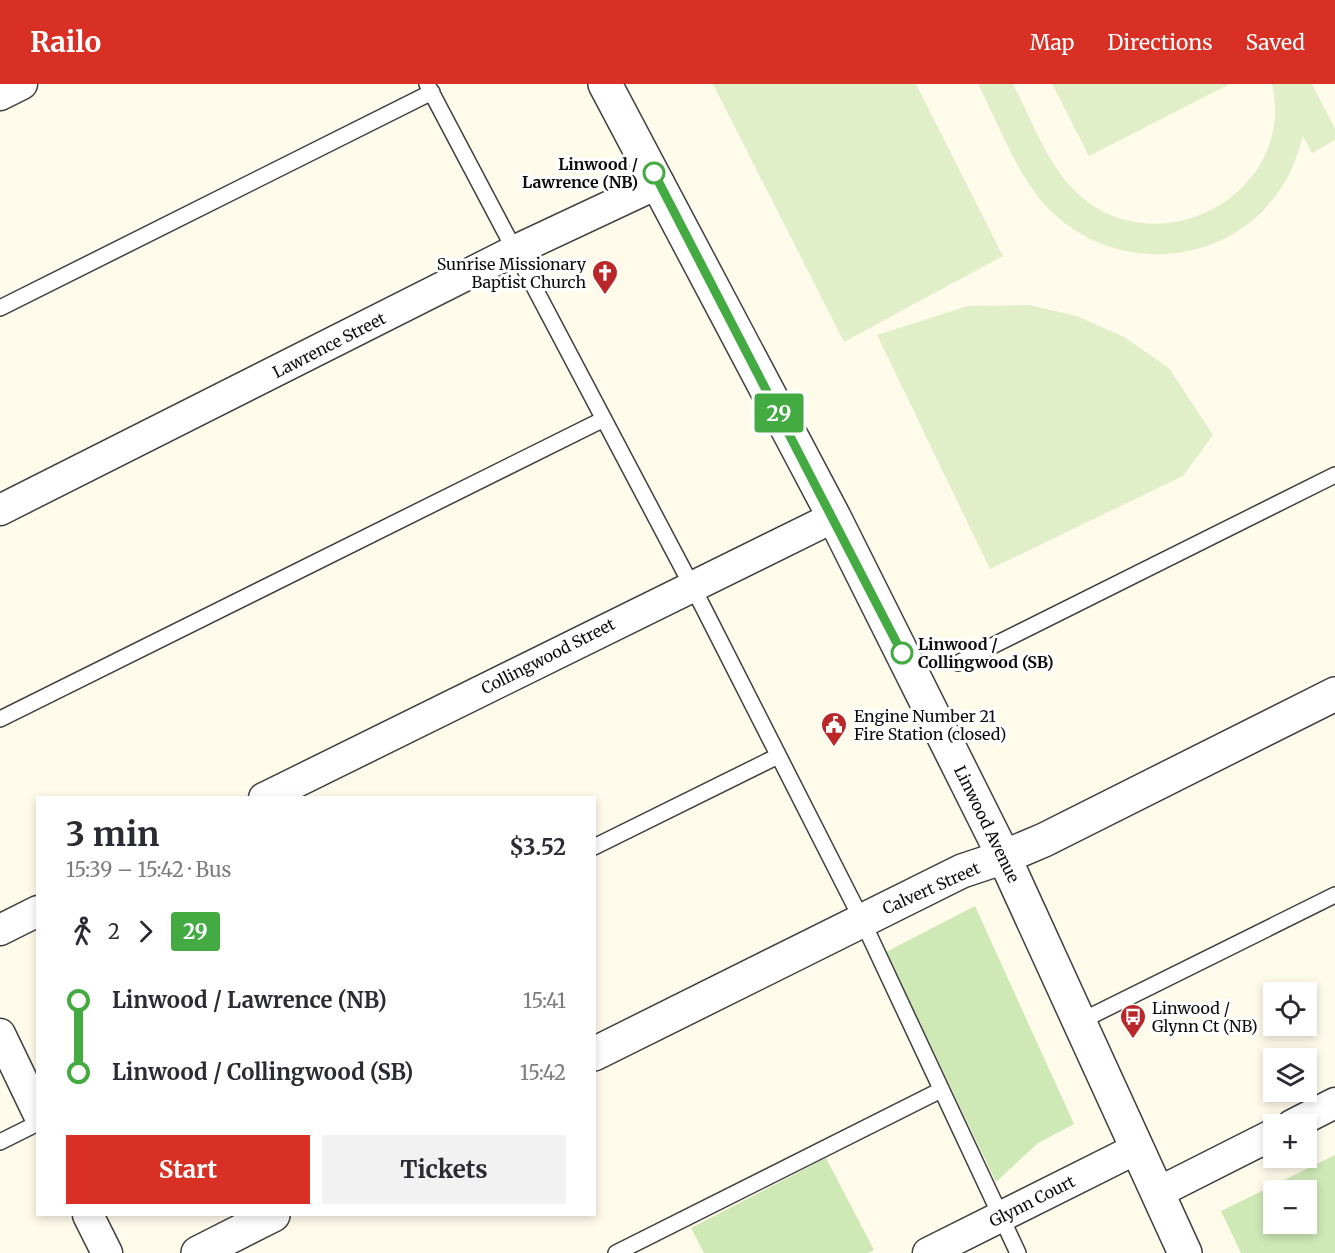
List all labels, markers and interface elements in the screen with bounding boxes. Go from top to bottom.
text: Railo [30,24,101,60]
text: Map [1030,29,1074,56]
text: Directions [1107,29,1212,56]
text: Saved [1245,29,1305,56]
place label: Linwood / Lawrence (NB) [522,154,638,192]
marker: Linwood / Lawrence (NB) [643,162,665,184]
place label: Sunrise Missionary Baptist Church [437,254,587,292]
church icon: Sunrise Missionary Baptist Church [590,258,620,296]
street label: Lawrence Street [269,308,390,382]
line badge: 29 [752,394,806,432]
text: 29 [767,400,791,427]
street label: Collingwood Street [478,613,619,698]
place label: Linwood / Collingwood (SB) [918,634,1054,672]
marker: Linwood / Collingwood (SB) [891,642,913,664]
place label: Engine Number 21 Fire Station (closed) [854,706,1006,744]
public building icon: Engine Number 21 Fire Station (closed) [819,710,849,748]
street label: Linwood Avenue [950,762,1024,886]
text: 3 min [66,814,159,855]
text: $3.52 [509,833,566,861]
text: 15:39 – 15:42 · Bus [66,857,231,882]
street label: Calvert Street [879,857,983,918]
icon: walk [66,915,99,948]
icon: forward [129,915,162,948]
text: 29 [183,918,208,945]
text: 2 [108,919,120,944]
map controls [1263,982,1317,1234]
button: locate [1263,982,1317,1036]
text: Linwood / Lawrence (NB) [112,986,387,1014]
text: 15:41 [523,988,566,1013]
place label: Linwood / Glynn Ct (NB) [1152,998,1258,1036]
bus stop icon: Linwood / Glynn Ct (NB) [1118,1002,1148,1040]
button: layers [1263,1048,1317,1102]
text: Linwood / Collingwood (SB) [112,1058,413,1086]
text: 15:42 [520,1060,566,1085]
button: + [1263,1114,1317,1168]
button: Start [66,1135,310,1204]
button: Tickets [322,1135,566,1204]
street label: Glynn Court [986,1171,1079,1231]
button: − [1263,1180,1317,1234]

